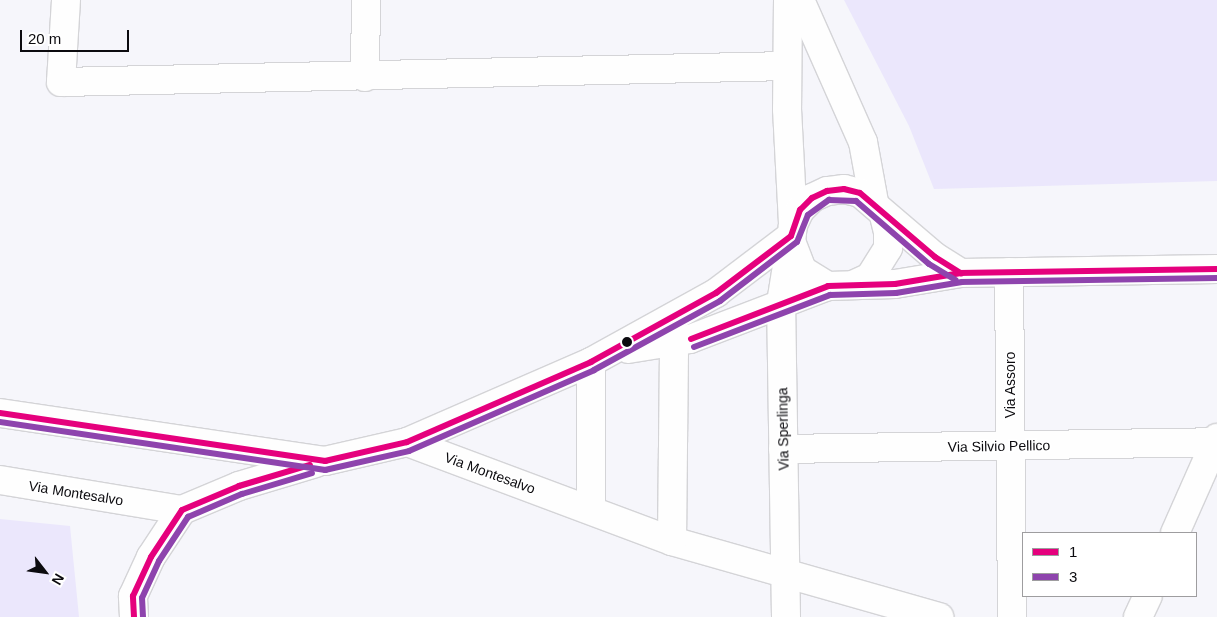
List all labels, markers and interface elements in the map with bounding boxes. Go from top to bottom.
scale bar [22,20,131,52]
text: 20 m [28,30,61,47]
unlabelled marker [622,337,632,347]
street label: Via Assoro [1002,351,1018,419]
street label: Via Sperlinga [774,387,792,471]
street label: Via Silvio Pellico [948,437,1050,455]
street label: Via Montesalvo [442,449,538,497]
street label: Via Montesalvo [28,477,124,509]
legend [1022,532,1197,597]
text: 1 [1069,543,1077,560]
north arrow [20,547,70,597]
text: 3 [1069,568,1077,585]
text: N [49,571,67,588]

